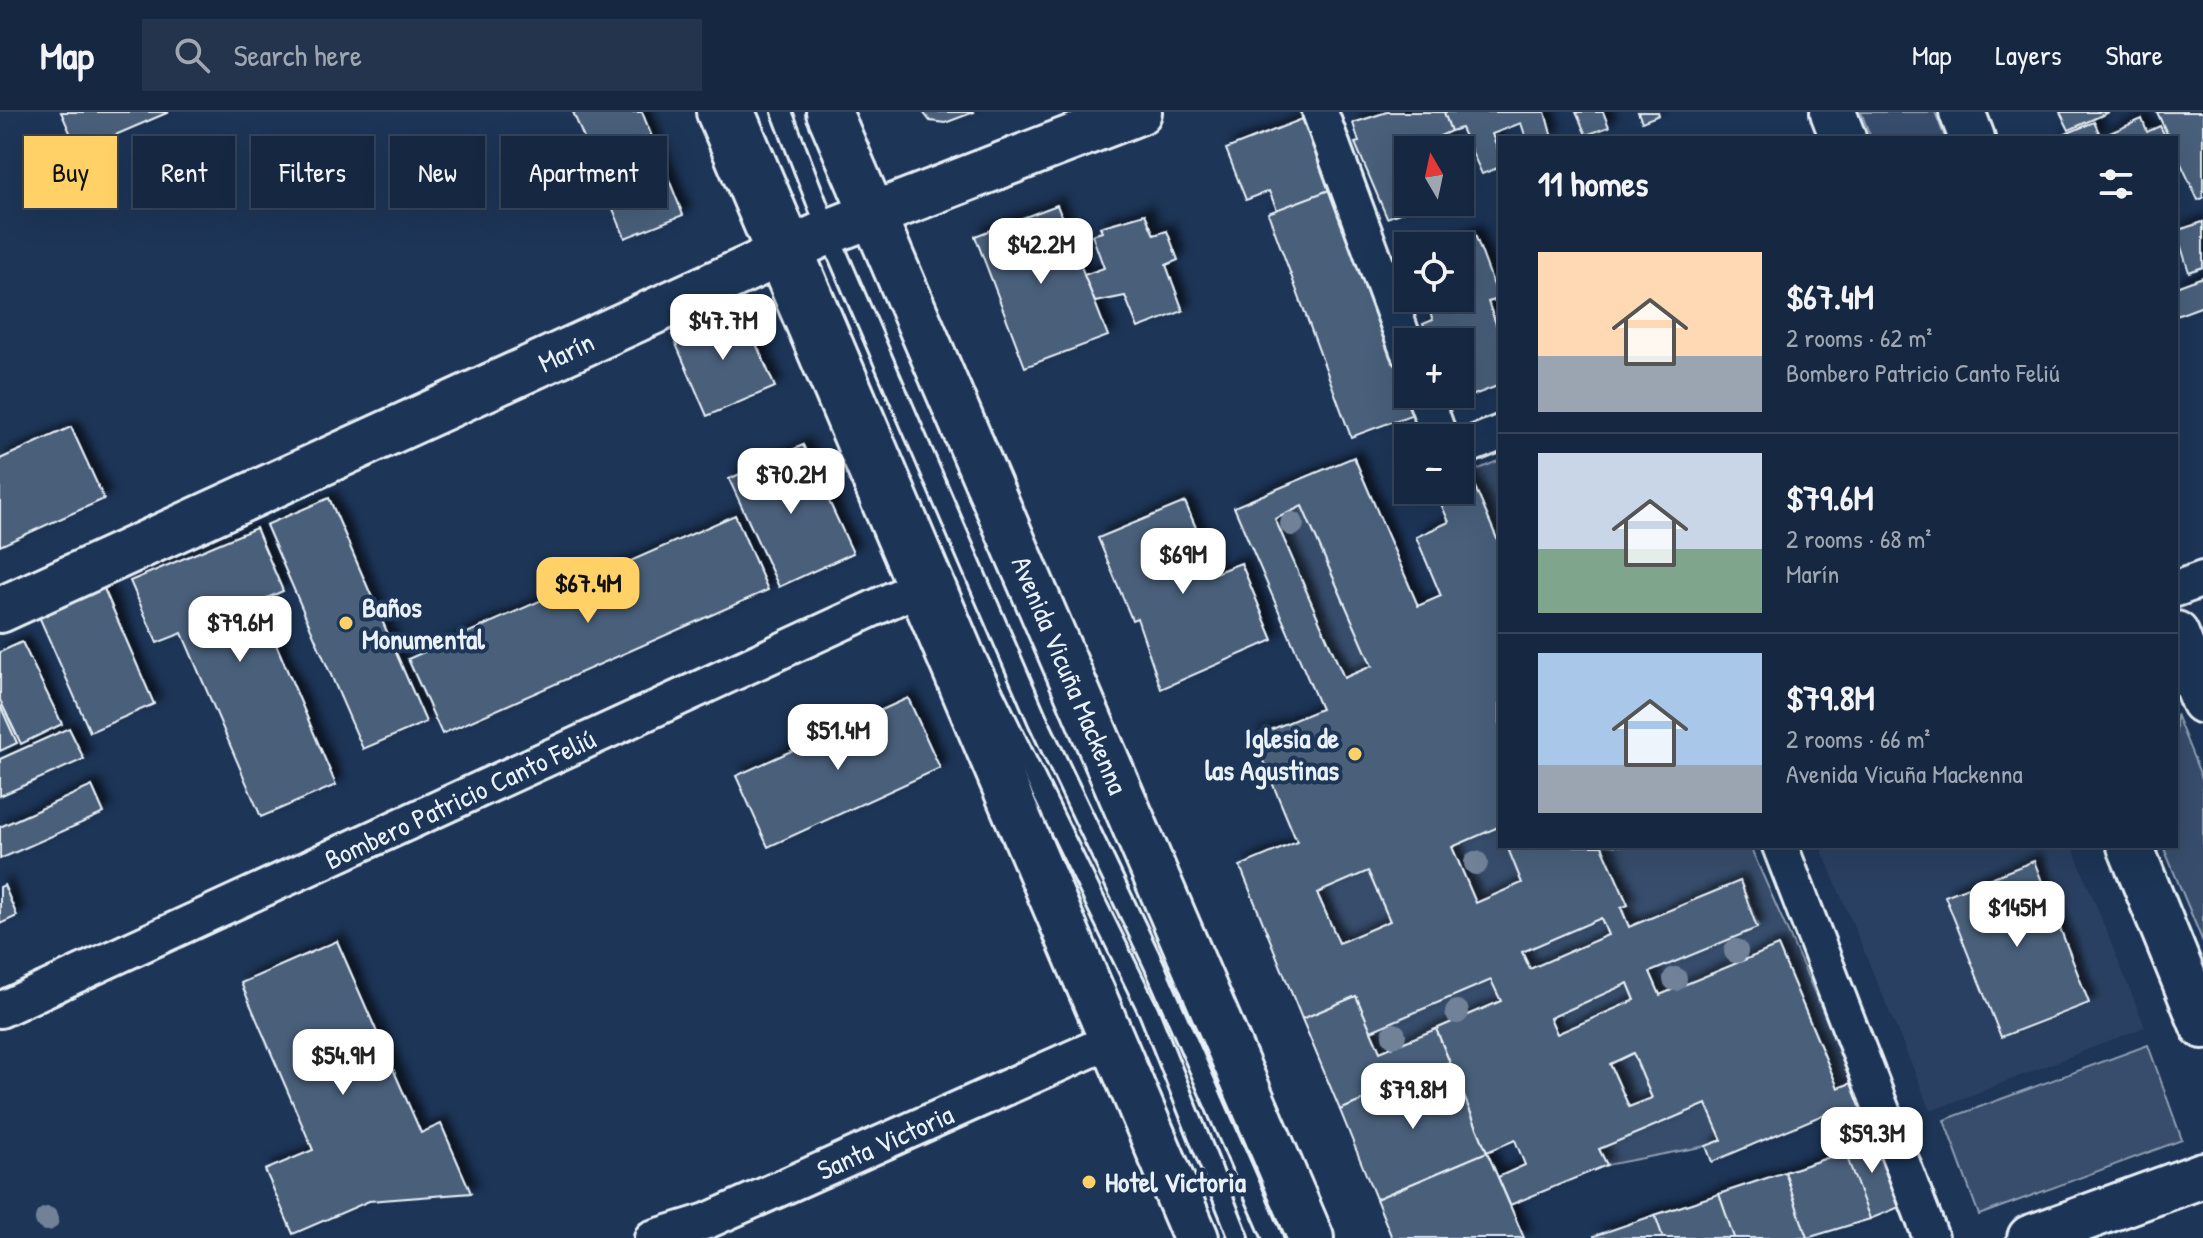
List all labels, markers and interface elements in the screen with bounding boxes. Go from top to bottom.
search box [142,19,702,91]
text: Map [40,29,94,81]
icon: search [170,33,214,77]
text: Search here [234,35,362,75]
text: Map [1912,36,1952,74]
text: Layers [1996,36,2061,74]
text: Share [2105,36,2163,74]
chip: Buy [24,136,117,208]
chip: Rent [133,136,235,208]
chip: Filters [251,136,374,208]
chip: New [390,136,485,208]
chip: Apartment [501,136,667,208]
north arrow [1394,136,1474,216]
map controls [1394,136,1474,504]
text: 11 homes [1538,161,1648,207]
icon: filters [2094,162,2138,206]
pin: $42.2M [976,218,1106,286]
text: $42.2M [1007,226,1075,261]
button: locate [1394,232,1474,312]
text: $67.4M [1786,274,1874,320]
icon: home [1602,284,1698,380]
pin: $47.7M [658,294,788,362]
text: $47.7M [688,302,758,337]
text: 2 rooms · 62 m² [1786,320,1932,355]
street label: Marín [532,323,600,381]
button: + [1394,328,1474,408]
text: Bombero Patricio Canto Feliú [1786,355,2060,390]
button: − [1394,424,1474,504]
pin: $70.2M [726,448,856,516]
text: $70.2M [756,456,826,491]
text: $79.6M [1786,475,1874,521]
icon: home [1602,485,1698,581]
text: 2 rooms · 68 m² [1786,521,1931,556]
pin: $69M [1136,528,1230,596]
text: $69M [1159,536,1207,571]
street label: Avenida Vicuña Mackenna [1003,550,1137,800]
text: Marín [1786,556,1839,591]
pin: $67.4M [523,557,653,625]
text: $67.4M [554,565,622,600]
place label: Baños Monumental [362,588,485,658]
pin: $79.6M [175,596,305,664]
text: $79.6M [206,604,274,639]
marker: Baños Monumental [337,614,355,632]
text: $79.8M [1786,675,1875,721]
icon: home [1602,685,1698,781]
pin: $51.4M [773,704,903,772]
text: $51.4M [806,712,870,747]
place label: Iglesia de las Agustinas [1205,719,1340,790]
street label: Bombero Patricio Canto Feliú [318,720,602,878]
text: 2 rooms · 66 m² [1786,721,1930,756]
marker: Iglesia de las Agustinas [1346,745,1364,763]
text: Avenida Vicuña Mackenna [1786,756,2023,791]
pin: $145M [1961,881,2073,949]
text: $145M [1988,889,2046,924]
pin: $54.9M [278,1029,408,1097]
text: $54.9M [311,1037,375,1072]
pin: $79.8M [1348,1063,1478,1131]
text: $79.8M [1379,1071,1447,1106]
street label: Santa Victoria [811,1095,959,1189]
pin: $59.3M [1807,1107,1937,1175]
text: $59.3M [1839,1115,1905,1150]
place label: Hotel Victoria [1105,1163,1246,1201]
marker: Hotel Victoria [1080,1173,1098,1191]

